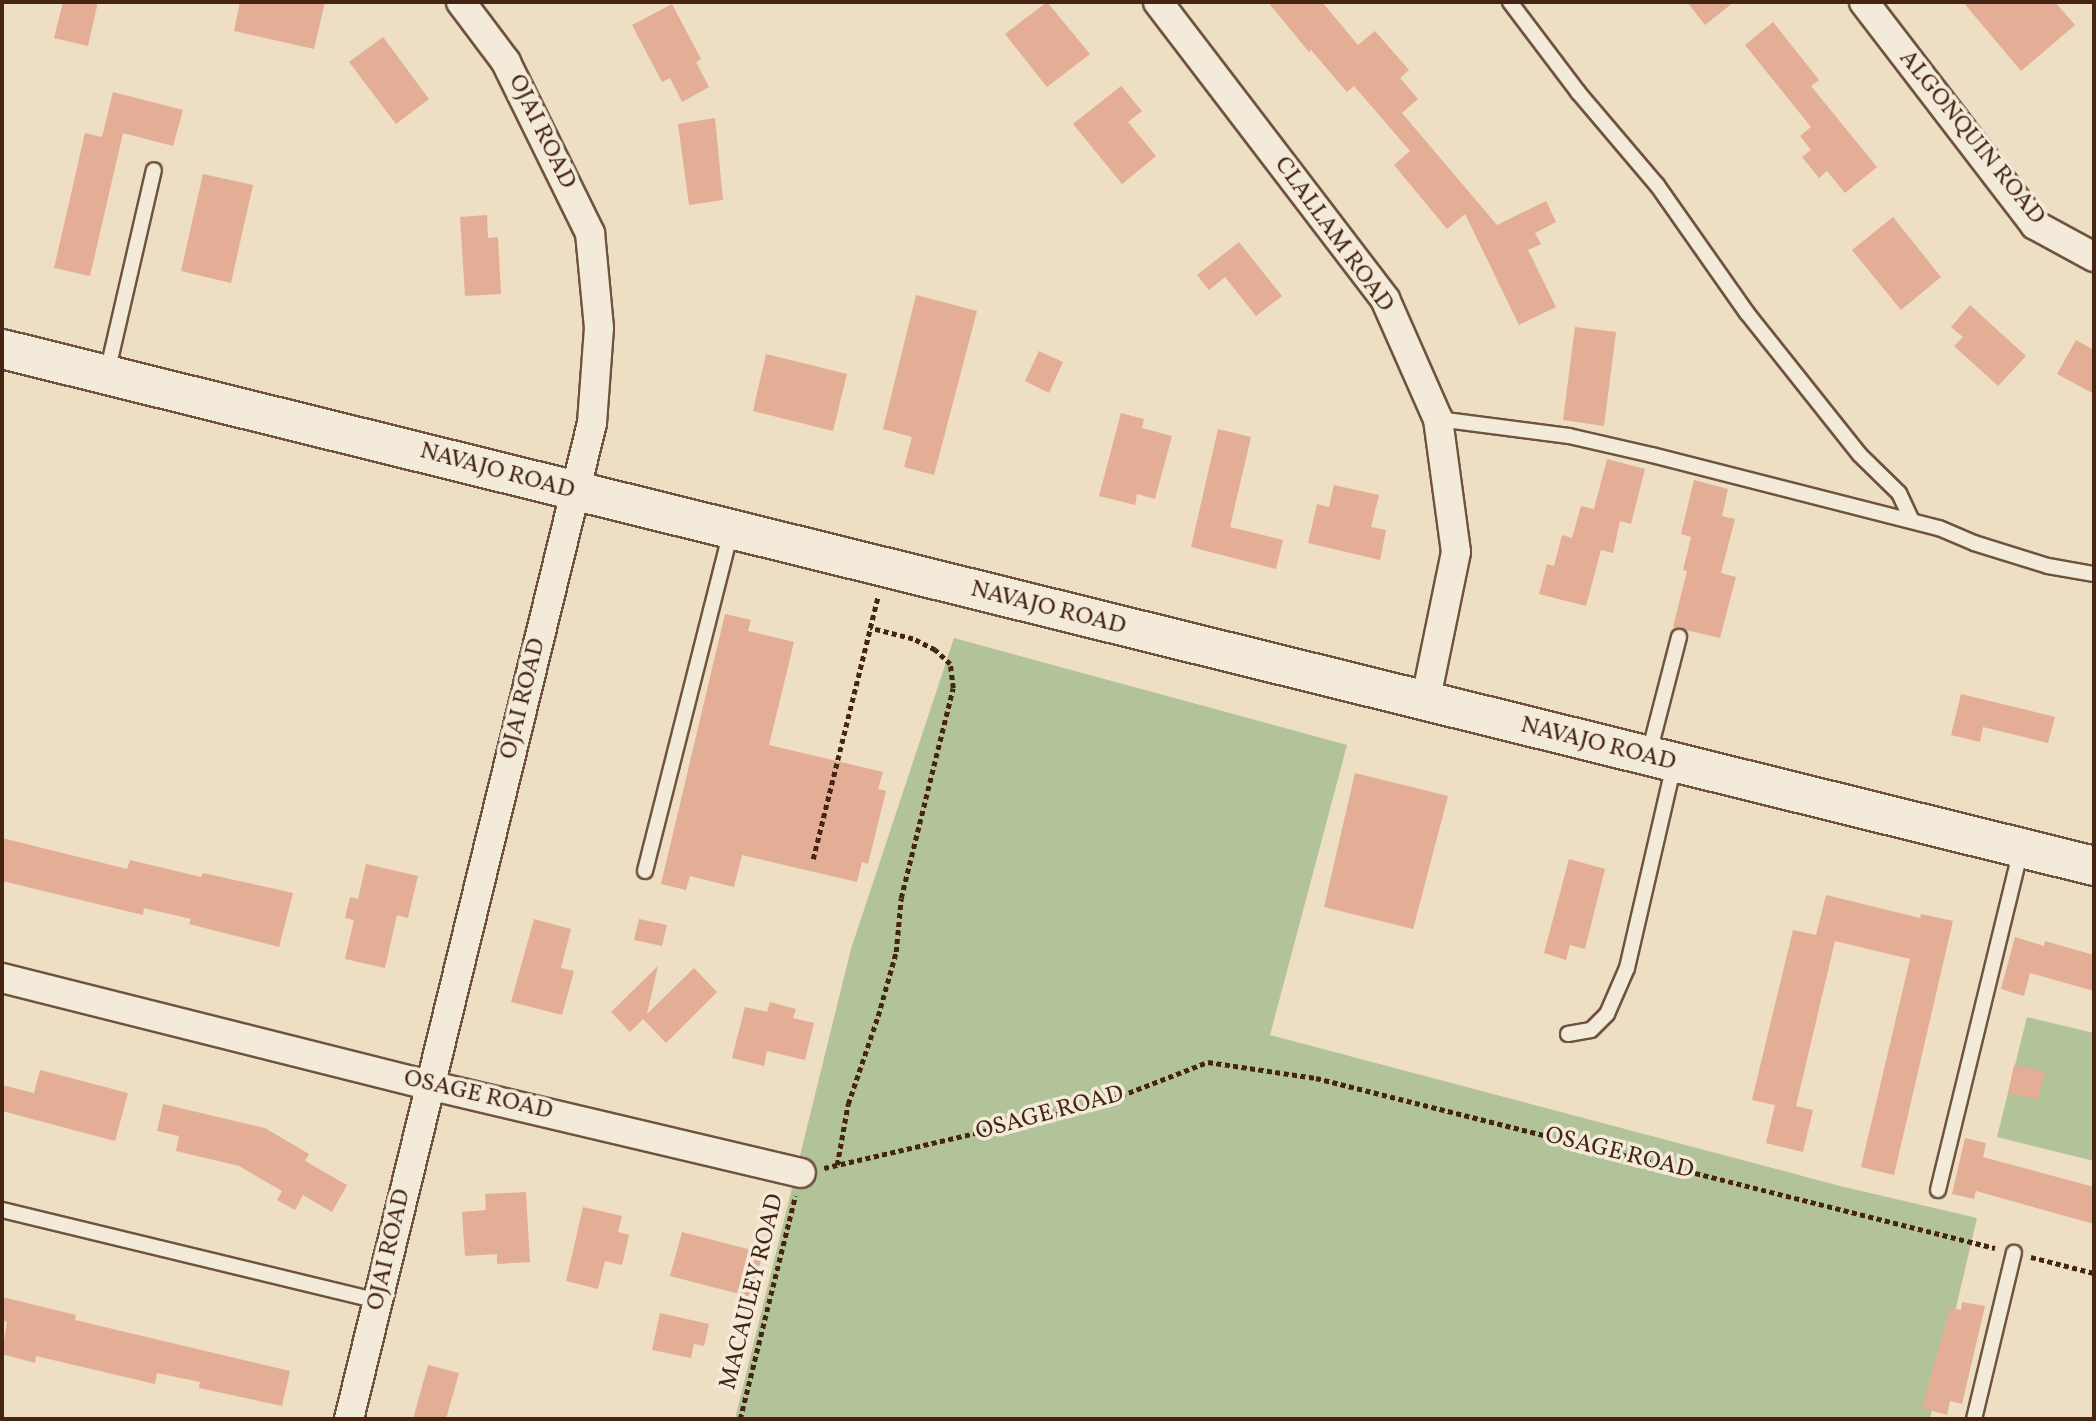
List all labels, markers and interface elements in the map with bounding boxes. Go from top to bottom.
street label: ALGONQUIN ROAD [1892,45,2050,231]
street label: OJAI ROAD [501,70,581,194]
street label: CLALLAM ROAD [1267,152,1399,318]
street label: NAVAJO ROAD [417,438,577,506]
street label: NAVAJO ROAD [967,576,1129,642]
street label: OJAI ROAD [495,636,553,762]
street label: NAVAJO ROAD [1517,712,1679,778]
street label: OSAGE ROAD [401,1065,555,1127]
street label: OSAGE ROAD [973,1080,1127,1148]
street label: OSAGE ROAD [1542,1122,1696,1186]
street label: OJAI ROAD [362,1187,418,1313]
street label: MACAULEY ROAD [715,1191,791,1393]

